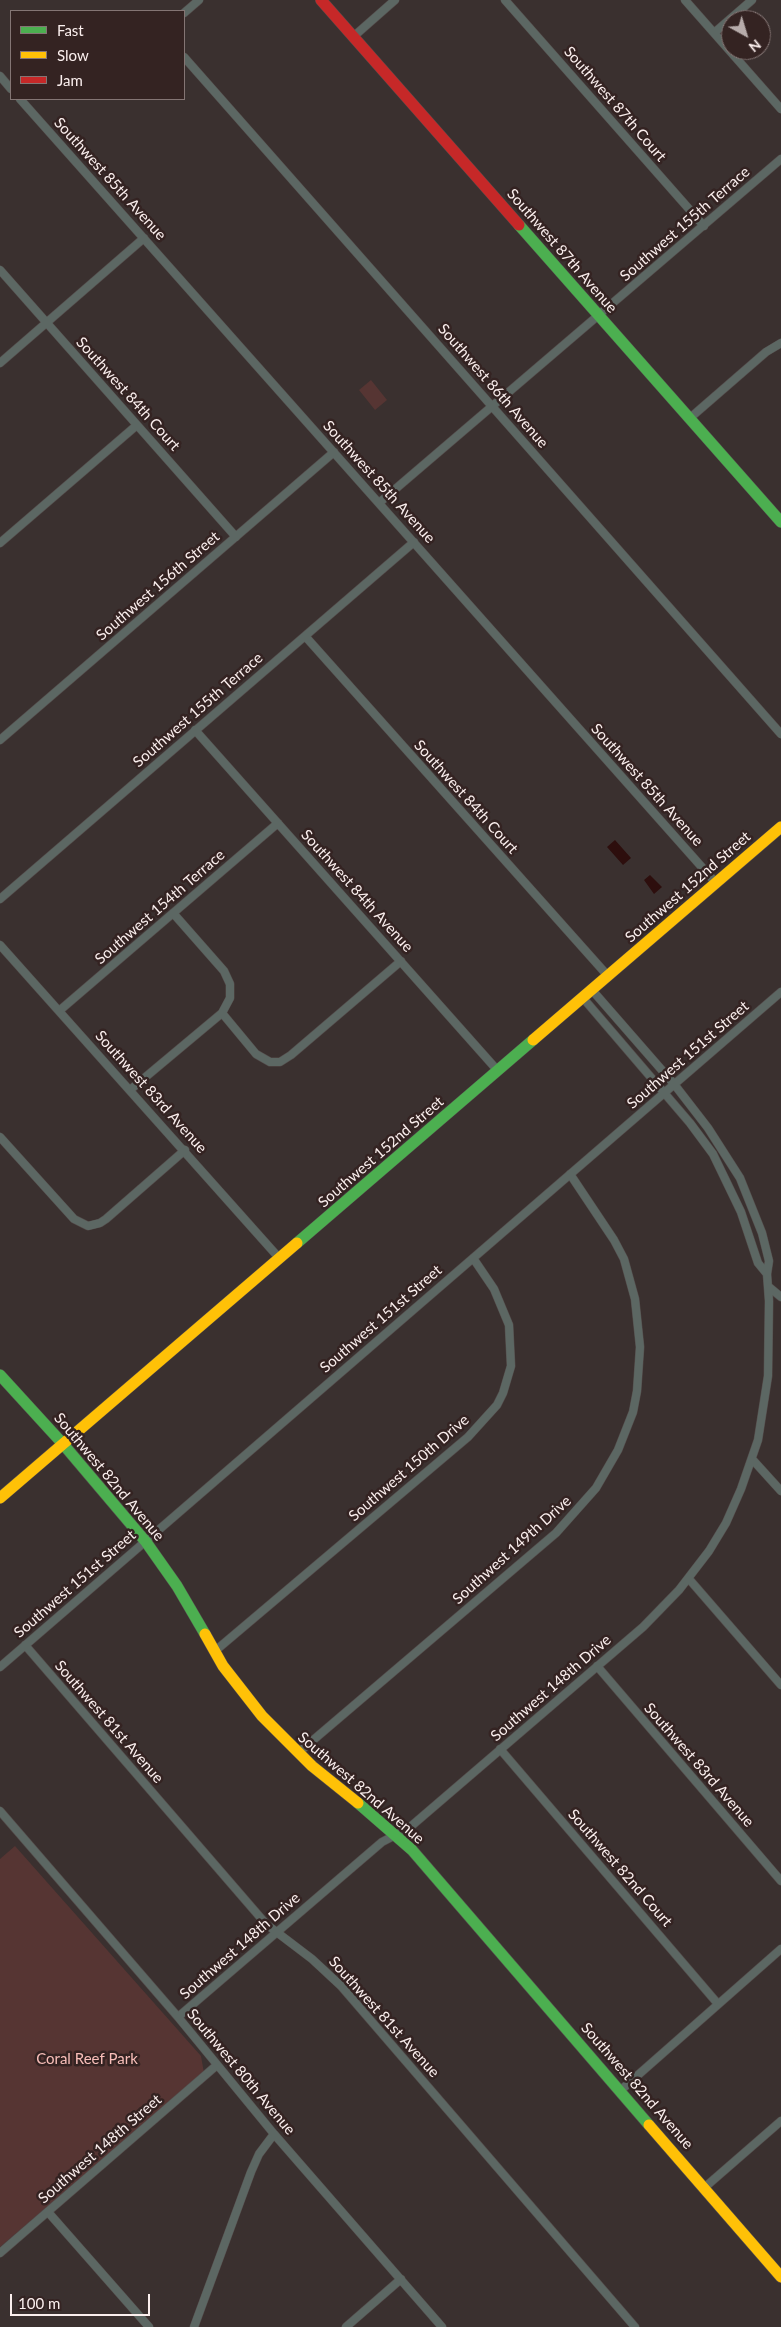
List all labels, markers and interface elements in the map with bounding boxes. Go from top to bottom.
legend [10,10,185,100]
north arrow [721,10,771,60]
text: Fast [57,21,84,39]
text: N [746,36,765,56]
street label: Southwest 87th Court [560,43,670,165]
text: Slow [57,46,89,64]
text: Jam [57,71,83,89]
street label: Southwest 85th Avenue [50,114,170,244]
street label: Southwest 155th Terrace [617,163,753,285]
street label: Southwest 87th Avenue [503,185,621,317]
street label: Southwest 86th Avenue [434,320,552,452]
street label: Southwest 84th Court [72,334,184,454]
street label: Southwest 85th Avenue [319,417,439,547]
street label: Southwest 156th Street [93,528,223,644]
street label: Southwest 155th Terrace [130,649,266,771]
street label: Southwest 85th Avenue [587,720,707,850]
street label: Southwest 84th Court [410,737,522,857]
street label: Southwest 84th Avenue [297,826,417,956]
street label: Southwest 152nd Street [622,828,754,946]
street label: Southwest 154th Terrace [92,846,228,968]
street label: Southwest 151st Street [623,997,753,1113]
street label: Southwest 83rd Avenue [91,1027,211,1157]
street label: Southwest 152nd Street [315,1093,447,1211]
street label: Southwest 151st Street [316,1261,446,1377]
street label: Southwest 82nd Avenue [50,1409,168,1545]
street label: Southwest 150th Drive [345,1411,473,1525]
street label: Southwest 149th Drive [449,1492,575,1608]
street label: Southwest 151st Street [10,1526,140,1642]
street label: Southwest 148th Drive [487,1631,615,1745]
street label: Southwest 81st Avenue [51,1657,167,1787]
street label: Southwest 83rd Avenue [640,1699,758,1831]
street label: Southwest 82nd Avenue [294,1728,428,1848]
street label: Southwest 82nd Court [564,1806,676,1930]
street label: Southwest 148th Drive [176,1889,304,2003]
street label: Southwest 81st Avenue [325,1953,443,2081]
street label: Southwest 80th Avenue [183,2005,299,2139]
street label: Southwest 82nd Avenue [577,2019,697,2153]
park label: Coral Reef Park [36,2050,138,2068]
street label: Southwest 148th Street [35,2091,165,2207]
scale bar [12,2284,152,2316]
text: 100 m [18,2294,60,2312]

